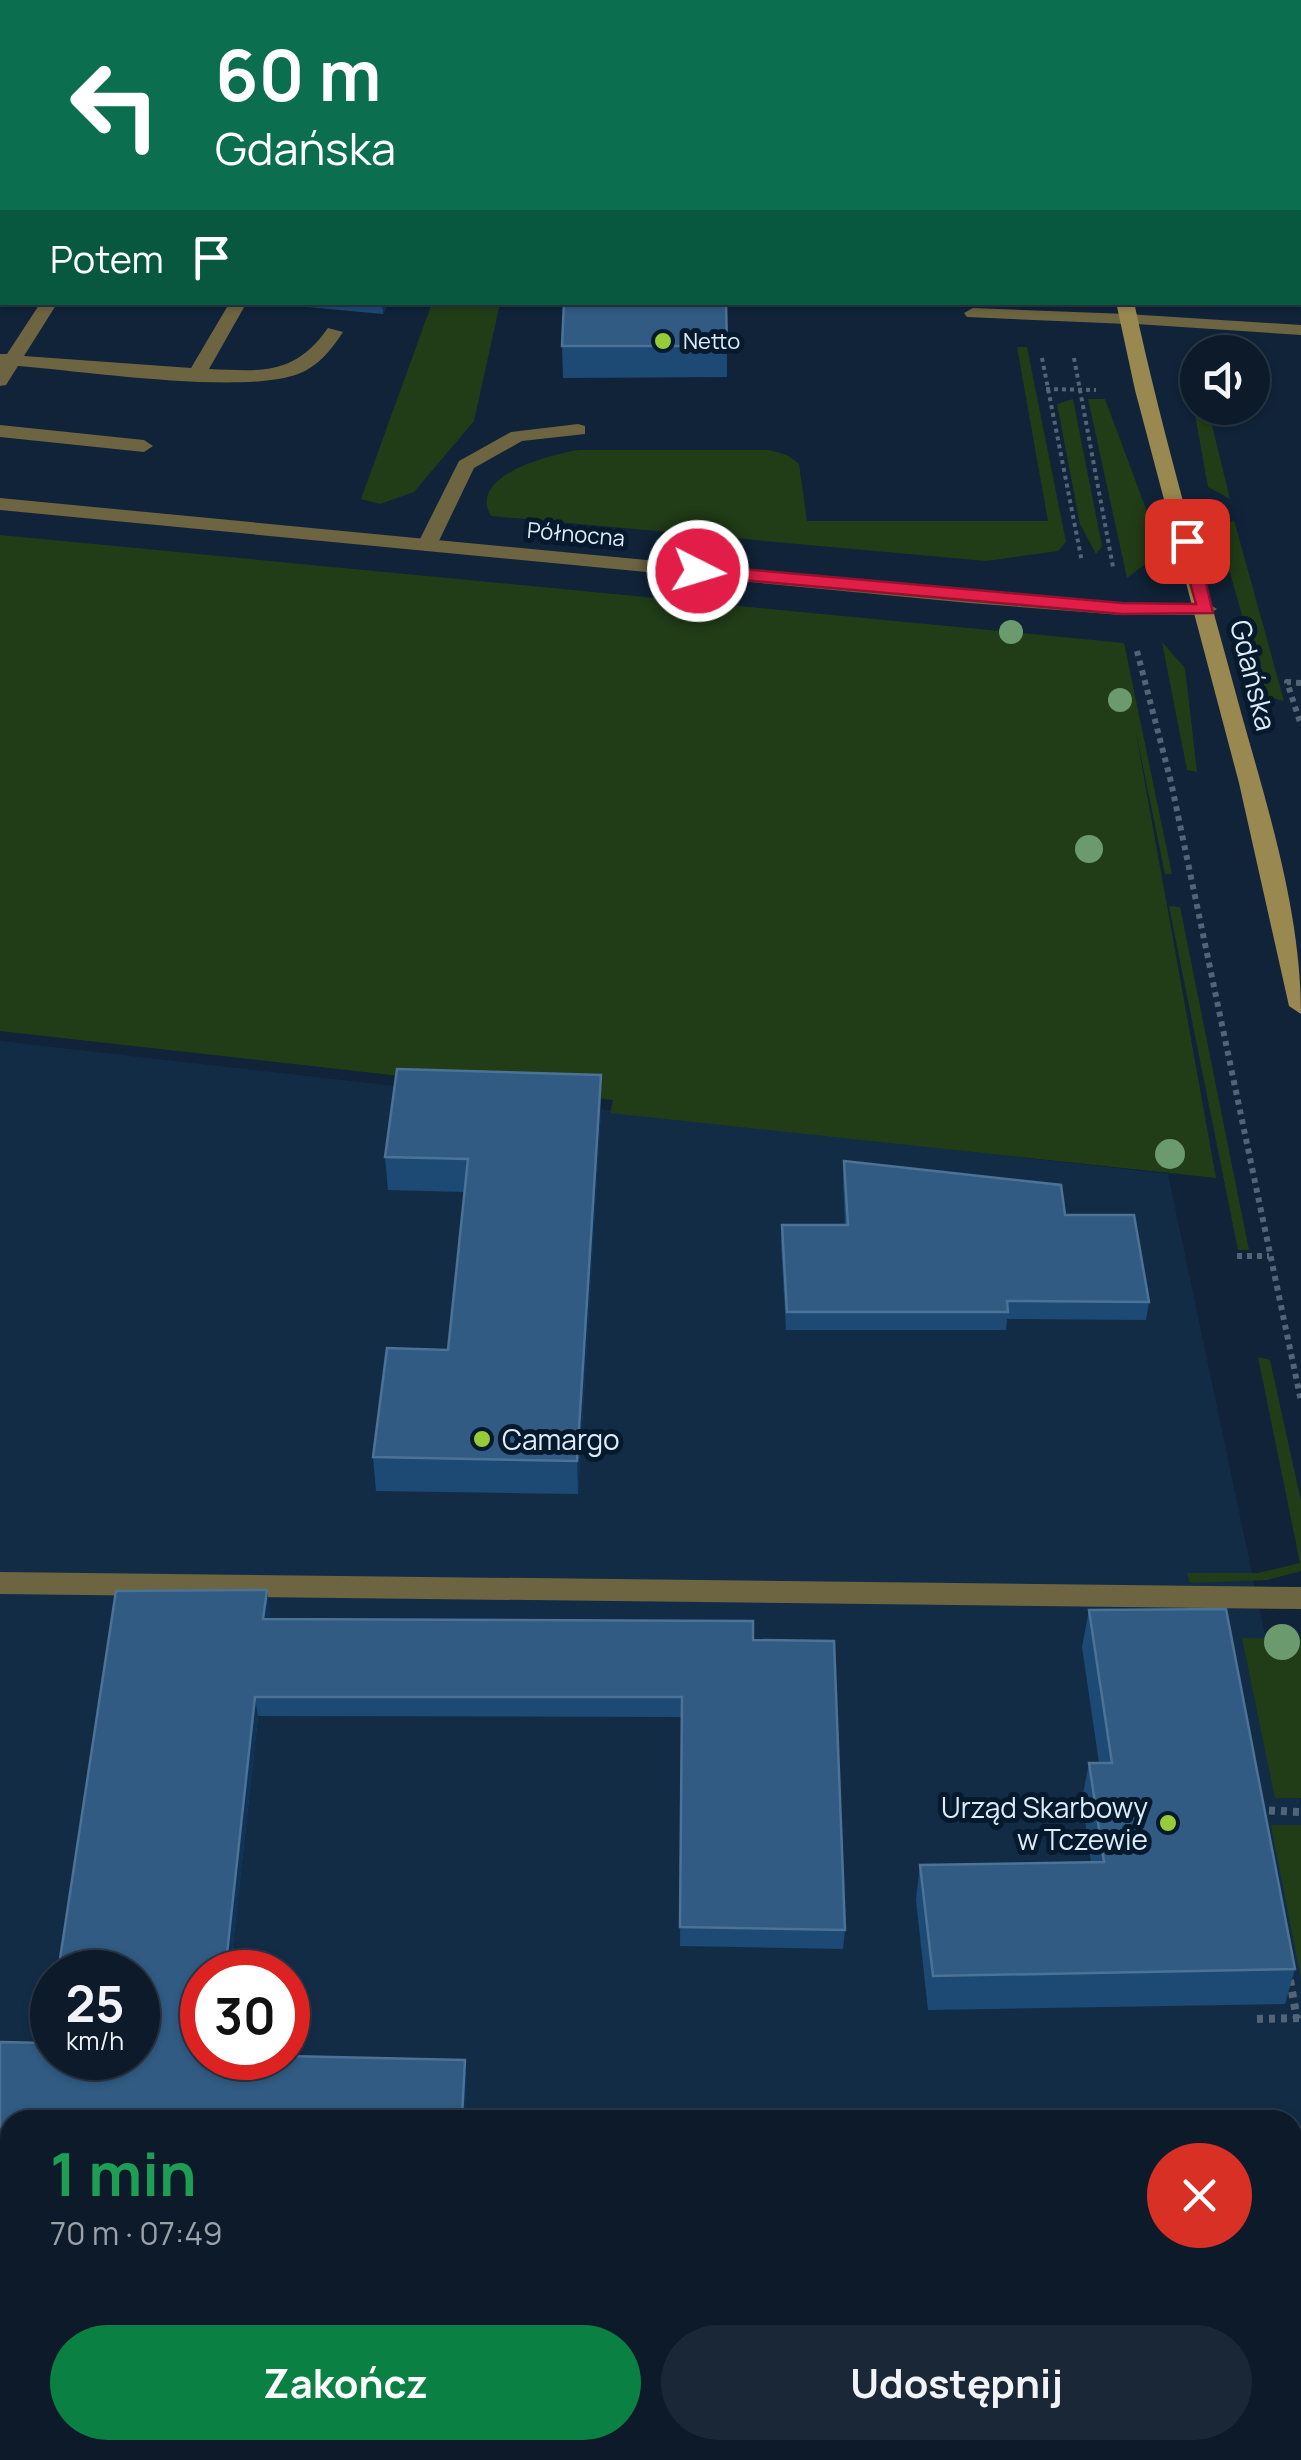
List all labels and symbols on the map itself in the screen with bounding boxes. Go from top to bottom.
place label: Netto [683,326,740,356]
marker: Netto [652,330,674,352]
pin [1145,499,1230,584]
street label: Północna [526,515,626,553]
position arrow [646,519,750,623]
street label: Gdańska [1222,616,1286,734]
place label: Camargo [502,1420,620,1458]
marker: Camargo [471,1428,493,1450]
place label: Urząd Skarbowy w Tczewie [941,1788,1148,1858]
marker: Urząd Skarbowy w Tczewie [1157,1812,1179,1834]
speed limit sign: 30 [180,1950,310,2080]

